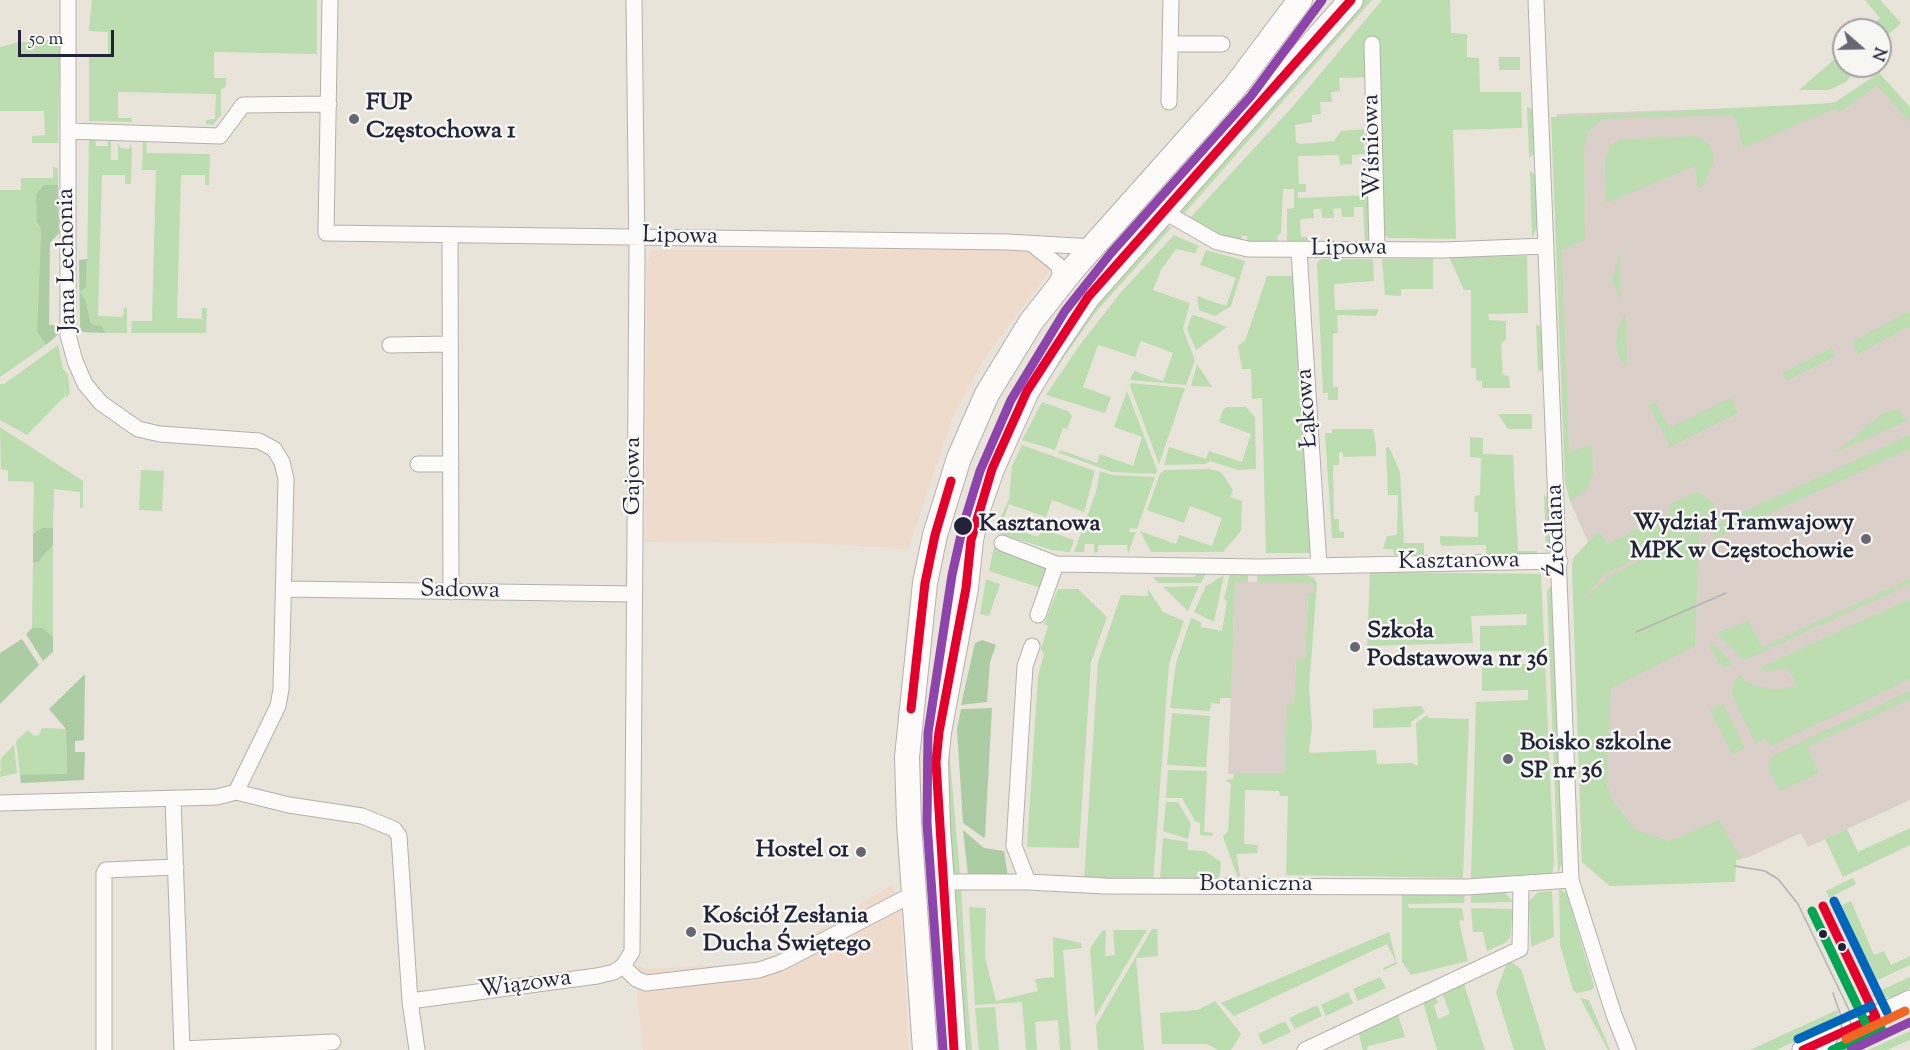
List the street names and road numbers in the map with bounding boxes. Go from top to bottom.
street label: Wiśniowa [1359,94,1389,198]
street label: Jana Lechonia [53,188,85,332]
street label: Lipowa [642,223,718,253]
street label: Lipowa [1311,235,1387,265]
street label: Łąkowa [1292,367,1326,449]
street label: Gajowa [621,437,649,515]
street label: Źródlana [1542,483,1574,577]
street label: Kasztanowa [1398,548,1520,578]
street label: Sadowa [420,577,500,607]
street label: Botaniczna [1199,872,1313,900]
street label: Wiązowa [477,965,573,1007]

